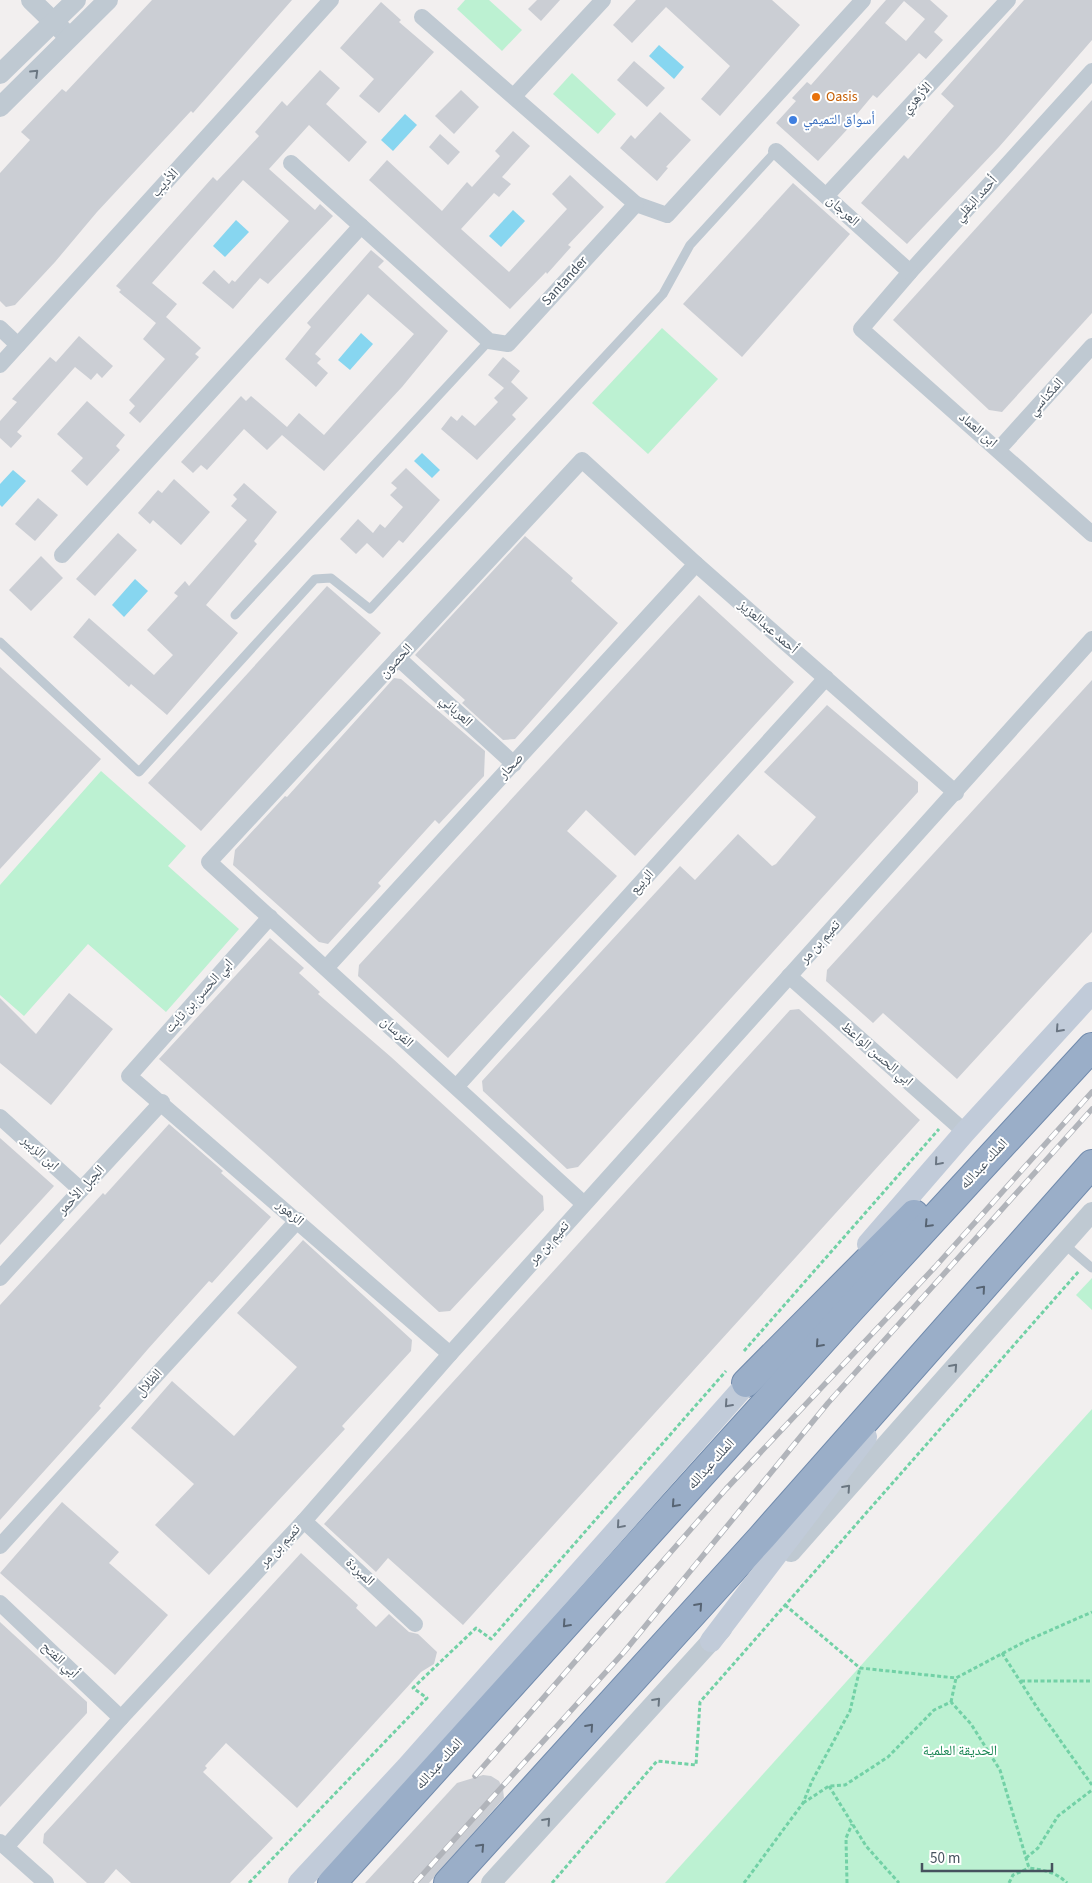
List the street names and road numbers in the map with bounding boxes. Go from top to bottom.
street label: الأزهري [897,77,937,119]
street label: الأديب [147,164,183,202]
street label: أحمد البقلي [950,171,1003,227]
street label: العرجان [822,191,864,231]
street label: Santander [537,252,593,310]
street label: المكناسي [1024,374,1069,421]
street label: ابن العماد [954,408,1002,452]
street label: أحمد عبدالعزيز [733,595,802,659]
street label: الحصون [375,639,417,683]
street label: العرباني [435,691,477,732]
street label: صحار [493,748,528,784]
street label: الربيع [625,865,659,899]
street label: تميم بن مر [794,916,845,969]
street label: ابي الحسن بن ثابت [160,954,238,1038]
street label: الفرسان [376,1012,418,1052]
street label: ابي الحسن الواعظ [836,1017,917,1091]
street label: ابن الزبير [16,1130,63,1175]
street label: الملك عبدالله [955,1134,1013,1194]
street label: الجبل الأحمر [52,1161,109,1220]
street label: الزهور [271,1195,308,1231]
street label: تميم بن مر [523,1217,574,1270]
street label: الظلال [131,1364,167,1402]
street label: الملك عبدالله [683,1434,739,1494]
street label: تميم بن مر [254,1520,305,1573]
street label: المبردة [341,1553,379,1591]
street label: أبي الفتح [36,1637,83,1683]
street label: الملك عبدالله [411,1734,467,1794]

